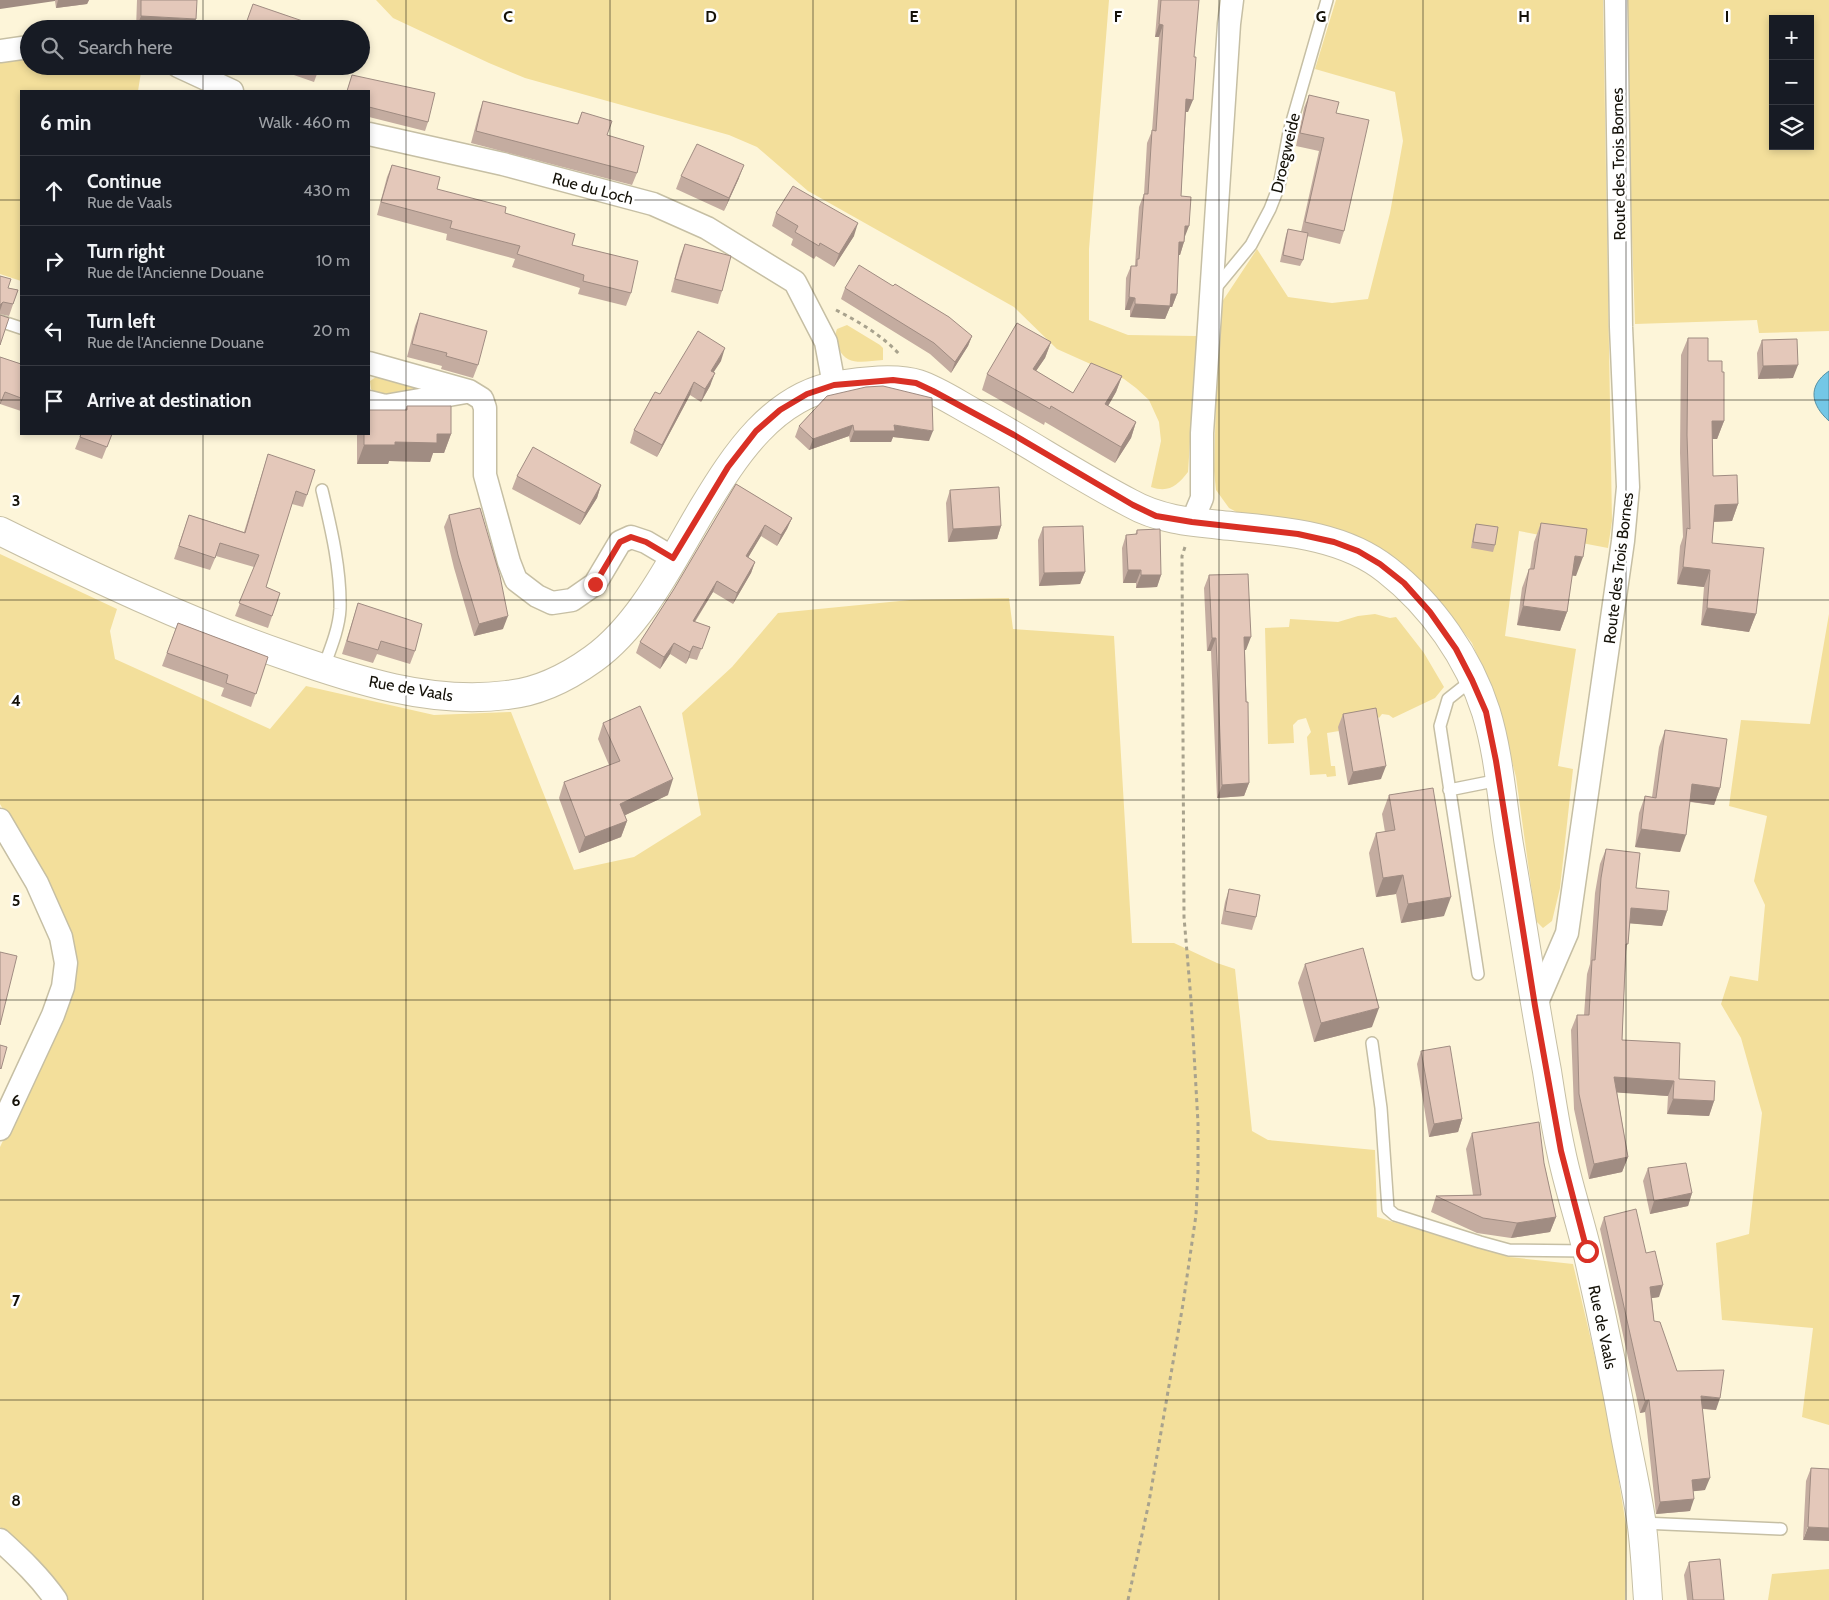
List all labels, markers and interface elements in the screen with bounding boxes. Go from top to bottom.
text: C [503,7,513,26]
text: D [705,7,717,26]
text: E [909,7,919,26]
text: F [1114,7,1123,26]
text: G [1316,7,1326,26]
text: H [1518,7,1530,26]
text: I [1725,7,1729,26]
map controls [1769,15,1814,150]
button: + [1769,15,1814,60]
search box [20,20,370,75]
icon: search [38,34,66,62]
text: Search here [78,36,172,59]
button: − [1769,60,1814,105]
street label: Route des Trois Bornes [1608,87,1629,240]
button: layers [1769,105,1814,150]
text: 6 min [40,110,91,135]
street label: Droegweide [1267,111,1304,195]
text: Walk · 460 m [259,113,350,132]
street label: Rue du Loch [550,169,635,208]
text: Continue [87,170,161,193]
icon: ahead [40,177,68,205]
text: 430 m [303,181,350,200]
text: Rue de Vaals [87,193,172,212]
text: Turn right [87,240,165,263]
icon: right [40,247,68,275]
text: 10 m [316,251,350,270]
text: Rue de l'Ancienne Douane [87,263,264,282]
text: Turn left [87,310,155,333]
icon: left [40,317,68,345]
text: 20 m [313,321,350,340]
text: Rue de l'Ancienne Douane [87,333,264,352]
icon: arrive [40,387,68,415]
text: Arrive at destination [87,389,251,412]
text: 3 [12,491,20,510]
street label: Route des Trois Bornes [1600,491,1637,645]
route end [584,573,607,596]
street label: Rue de Vaals [367,672,455,705]
text: 4 [11,691,21,710]
text: 5 [12,891,20,910]
text: 6 [12,1091,21,1110]
route start [1576,1240,1599,1263]
street label: Rue de Vaals [1584,1283,1621,1371]
text: 7 [12,1291,21,1310]
text: 8 [11,1491,21,1510]

